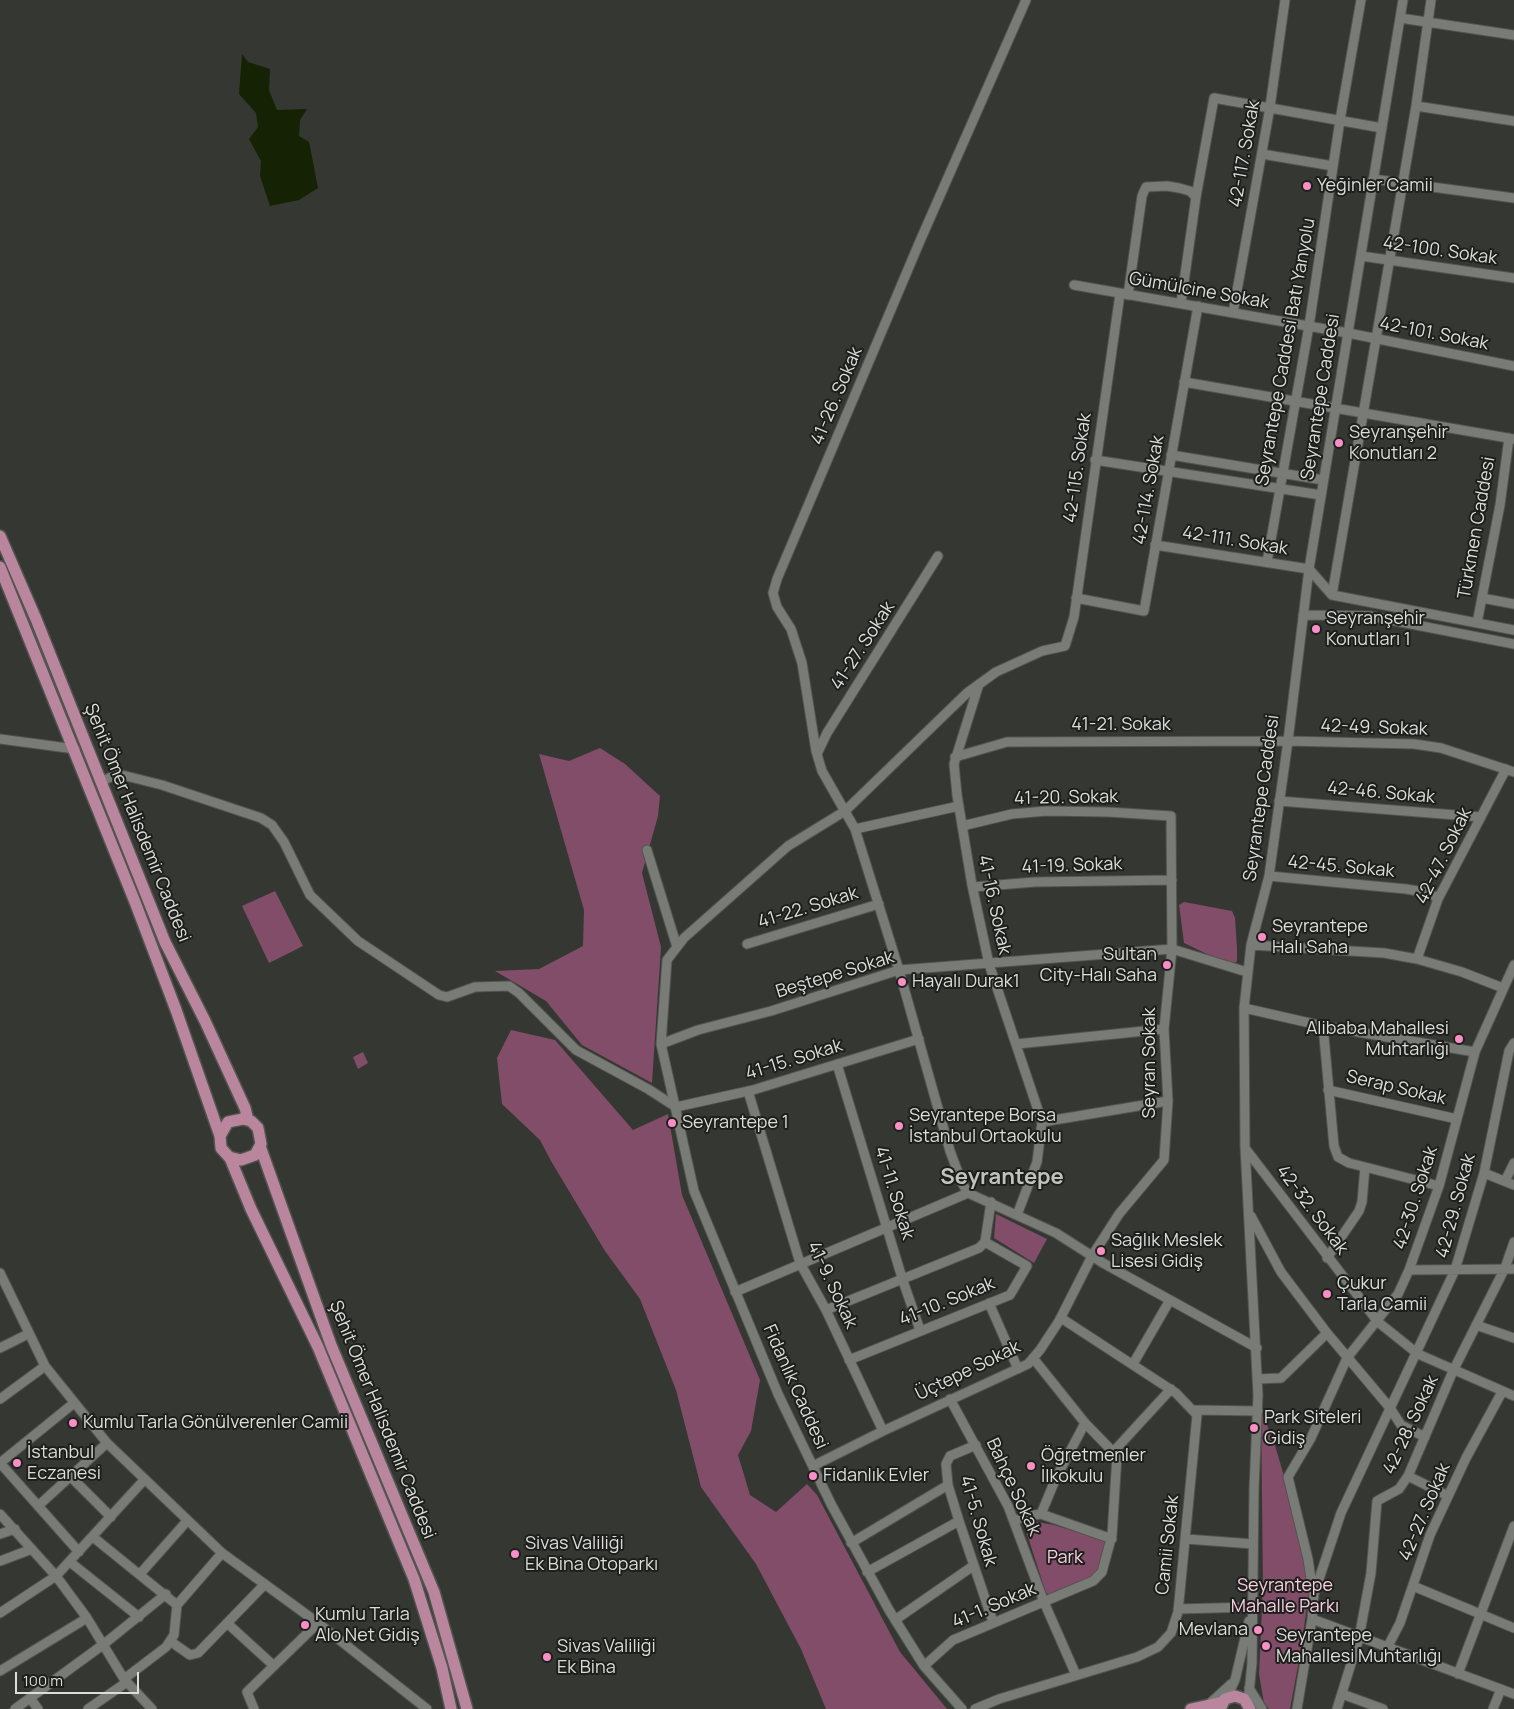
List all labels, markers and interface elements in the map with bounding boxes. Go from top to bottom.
street label: 42-117. Sokak [1225,99,1265,209]
place label: Yeğinler Camii [1317,175,1433,197]
marker: Yeğinler Camii [1301,180,1313,192]
street label: Seyrantepe Caddesi Batı Yanyolu [1252,217,1320,487]
street label: 42-100. Sokak [1381,232,1499,270]
street label: Gümülcine Sokak [1127,268,1271,314]
street label: Seyrantepe Caddesi [1297,312,1345,482]
street label: 42-101. Sokak [1378,313,1490,355]
street label: 41-26. Sokak [807,344,867,448]
street label: 42-115. Sokak [1060,412,1096,524]
place label: Seyranşehir Konutları 2 [1349,422,1448,464]
street label: 42-114. Sokak [1129,434,1169,546]
marker: Seyranşehir Konutları 2 [1333,437,1345,449]
street label: Türkmen Caddesi [1454,455,1500,601]
street label: 42-111. Sokak [1181,522,1289,560]
street label: 41-27. Sokak [826,598,900,694]
place label: Seyranşehir Konutları 1 [1326,608,1425,650]
marker: Seyranşehir Konutları 1 [1310,623,1322,635]
street label: Şehit Ömer Halisdemir Caddesi [79,701,195,945]
street label: Seyrantepe Caddesi [1240,713,1284,883]
street label: 41-21. Sokak [1071,714,1171,736]
street label: 42-49. Sokak [1320,715,1428,741]
street label: 42-46. Sokak [1326,778,1436,808]
street label: 41-20. Sokak [1014,786,1118,810]
street label: 42-47. Sokak [1411,804,1477,908]
street label: 42-45. Sokak [1287,852,1395,882]
street label: 41-16. Sokak [973,853,1015,957]
street label: 41-19. Sokak [1021,853,1123,879]
street label: 41-22. Sokak [755,883,861,933]
place label: Seyrantepe Halı Saha [1272,916,1368,959]
marker: Seyrantepe Halı Saha [1256,931,1268,943]
place label: Sultan City-Halı Saha [1040,944,1157,986]
street label: Beştepe Sokak [773,947,897,1003]
marker: Sultan City-Halı Saha [1161,959,1173,971]
place label: Hayalı Durak1 [912,971,1020,993]
marker: Hayalı Durak1 [896,976,908,988]
street label: Seyran Sokak [1139,1008,1161,1118]
place label: Alibaba Mahallesi Muhtarlığı [1306,1018,1449,1060]
marker: Alibaba Mahallesi Muhtarlığı [1453,1033,1465,1045]
street label: 41-15. Sokak [743,1035,845,1085]
street label: Serap Sokak [1344,1066,1448,1110]
place label: Seyrantepe Borsa İstanbul Ortaokulu [909,1105,1062,1148]
place label: Seyrantepe 1 [682,1112,789,1134]
marker: Seyrantepe 1 [666,1117,678,1129]
marker: Seyrantepe Borsa İstanbul Ortaokulu [893,1120,905,1132]
street label: 41-11. Sokak [870,1144,918,1242]
street label: 42-30. Sokak [1389,1144,1443,1252]
street label: 42-29. Sokak [1432,1151,1480,1261]
street label: 42-32. Sokak [1271,1161,1353,1259]
district label: Seyrantepe [940,1165,1064,1191]
place label: Sağlık Meslek Lisesi Gidiş [1111,1230,1222,1272]
street label: 41-9. Sokak [802,1238,862,1332]
marker: Sağlık Meslek Lisesi Gidiş [1095,1245,1107,1257]
street label: 41-10. Sokak [896,1273,998,1331]
place label: Çukur Tarla Camii [1337,1273,1427,1316]
marker: Çukur Tarla Camii [1321,1288,1333,1300]
street label: Şehit Ömer Halisdemir Caddesi [324,1298,440,1542]
street label: Fidanlık Caddesi [758,1321,832,1453]
street label: Üçtepe Sokak [912,1336,1024,1406]
street label: 42-28. Sokak [1379,1372,1443,1478]
place label: Park Siteleri Gidiş [1264,1407,1362,1450]
place label: Kumlu Tarla Gönülverenler Camii [83,1412,348,1434]
marker: Kumlu Tarla Gönülverenler Camii [67,1417,79,1429]
marker: Park Siteleri Gidiş [1248,1422,1260,1434]
street label: Bahçe Sokak [981,1435,1045,1539]
place label: İstanbul Eczanesi [27,1442,101,1485]
place label: Öğretmenler İlkokulu [1041,1445,1146,1488]
marker: İstanbul Eczanesi [11,1457,23,1469]
marker: Öğretmenler İlkokulu [1025,1460,1037,1472]
street label: 42-27. Sokak [1395,1460,1455,1564]
place label: Fidanlık Evler [823,1465,929,1487]
marker: Fidanlık Evler [807,1470,819,1482]
street label: 41-5. Sokak [955,1473,1001,1569]
street label: Camii Sokak [1152,1494,1184,1596]
place label: Sivas Valiliği Ek Bina Otoparkı [525,1533,658,1576]
park label: Park [1047,1547,1083,1569]
marker: Sivas Valiliği Ek Bina Otoparkı [509,1548,521,1560]
park label: Seyrantepe Mahalle Parkı [1231,1575,1339,1618]
street label: 41-1. Sokak [949,1579,1039,1633]
place label: Kumlu Tarla Alo Net Gidiş [315,1604,420,1646]
marker: Kumlu Tarla Alo Net Gidiş [299,1619,311,1631]
place label: Mevlana [1179,1619,1248,1641]
marker: Mevlana [1252,1624,1264,1636]
place label: Seyrantepe Mahallesi Muhtarlığı [1276,1625,1441,1668]
place label: Sivas Valiliği Ek Bina [557,1636,656,1678]
marker: Seyrantepe Mahallesi Muhtarlığı [1260,1640,1272,1652]
marker: Sivas Valiliği Ek Bina [541,1651,553,1663]
scale bar [18,1662,141,1694]
text: 100 m [23,1670,63,1691]

